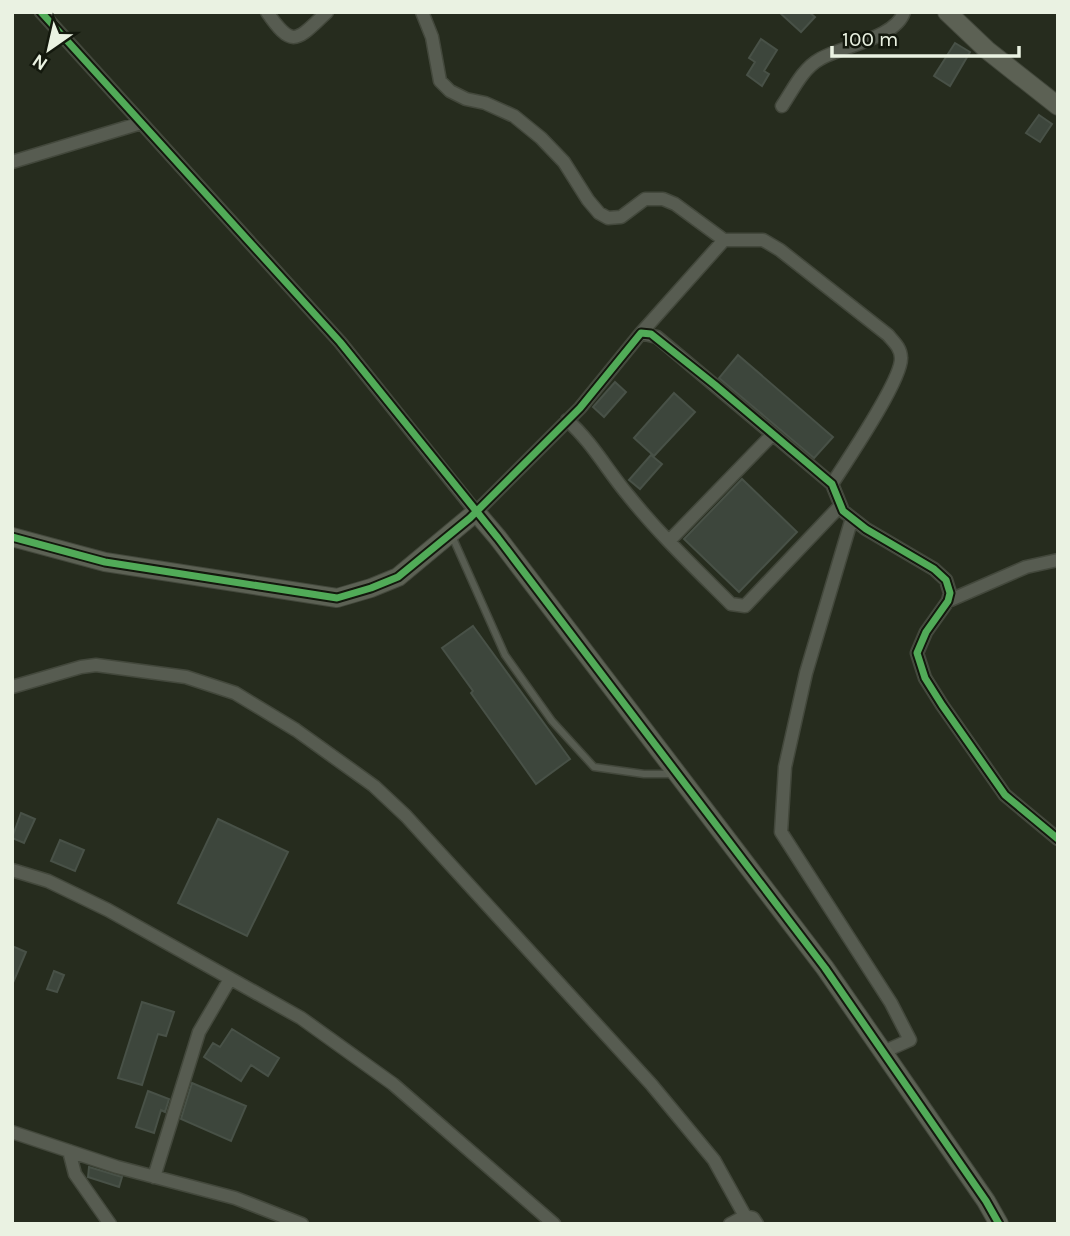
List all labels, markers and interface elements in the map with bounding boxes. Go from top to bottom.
north arrow [14,14,84,84]
scale bar [832,14,1019,58]
text: 100 m [842,27,899,51]
text: N [28,49,52,75]

